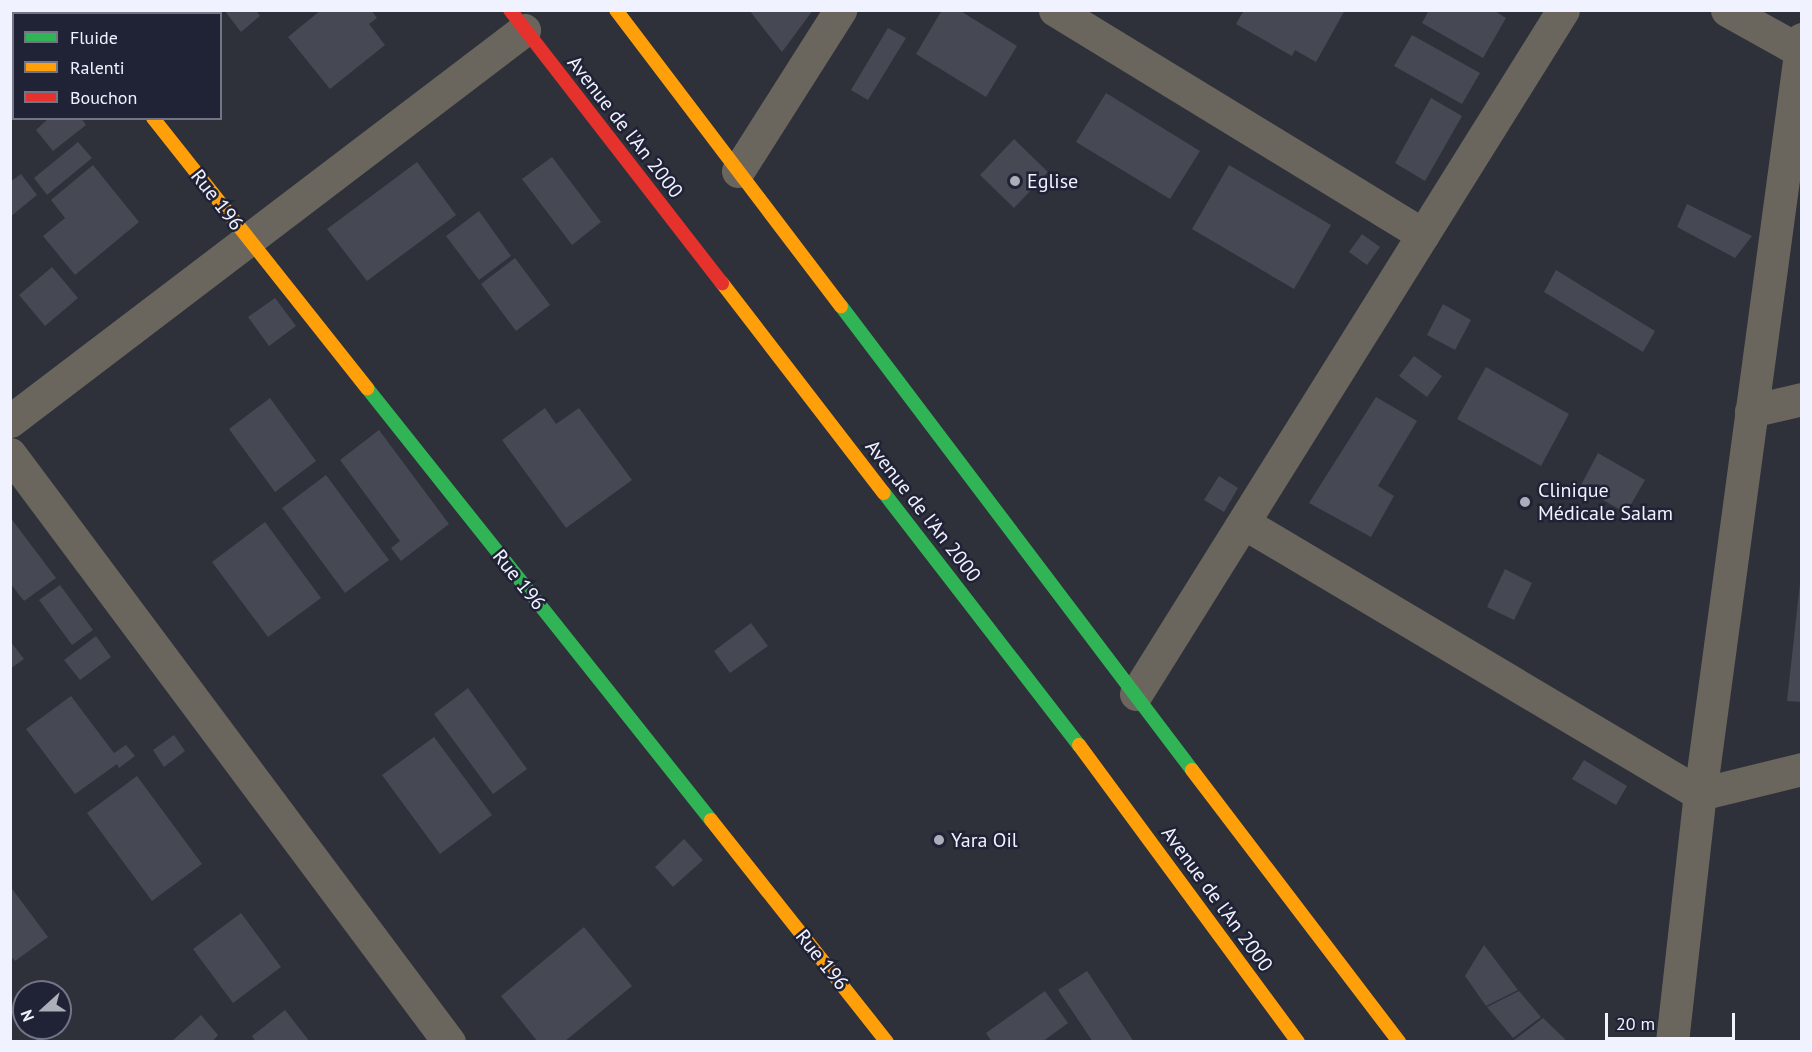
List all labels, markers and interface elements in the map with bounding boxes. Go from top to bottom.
legend [12,12,222,120]
text: Fluide [70,26,118,49]
street label: Avenue de l'An 2000 [562,51,688,203]
text: Ralenti [70,56,125,79]
text: Bouchon [70,86,137,109]
street label: Rue 196 [186,165,248,235]
place label: Eglise [1027,169,1078,193]
marker: Eglise [1008,174,1022,188]
street label: Avenue de l'An 2000 [860,435,986,587]
place label: Clinique Médicale Salam [1538,478,1673,525]
marker: Clinique Médicale Salam [1516,493,1534,511]
street label: Rue 196 [487,545,551,615]
street label: Avenue de l'An 2000 [1156,822,1278,976]
place label: Yara Oil [951,828,1018,852]
marker: Yara Oil [932,833,946,847]
street label: Rue 196 [790,925,854,995]
north arrow [12,980,72,1040]
scale bar [1608,1001,1738,1039]
text: N [16,1007,38,1024]
text: 20 m [1616,1012,1655,1035]

